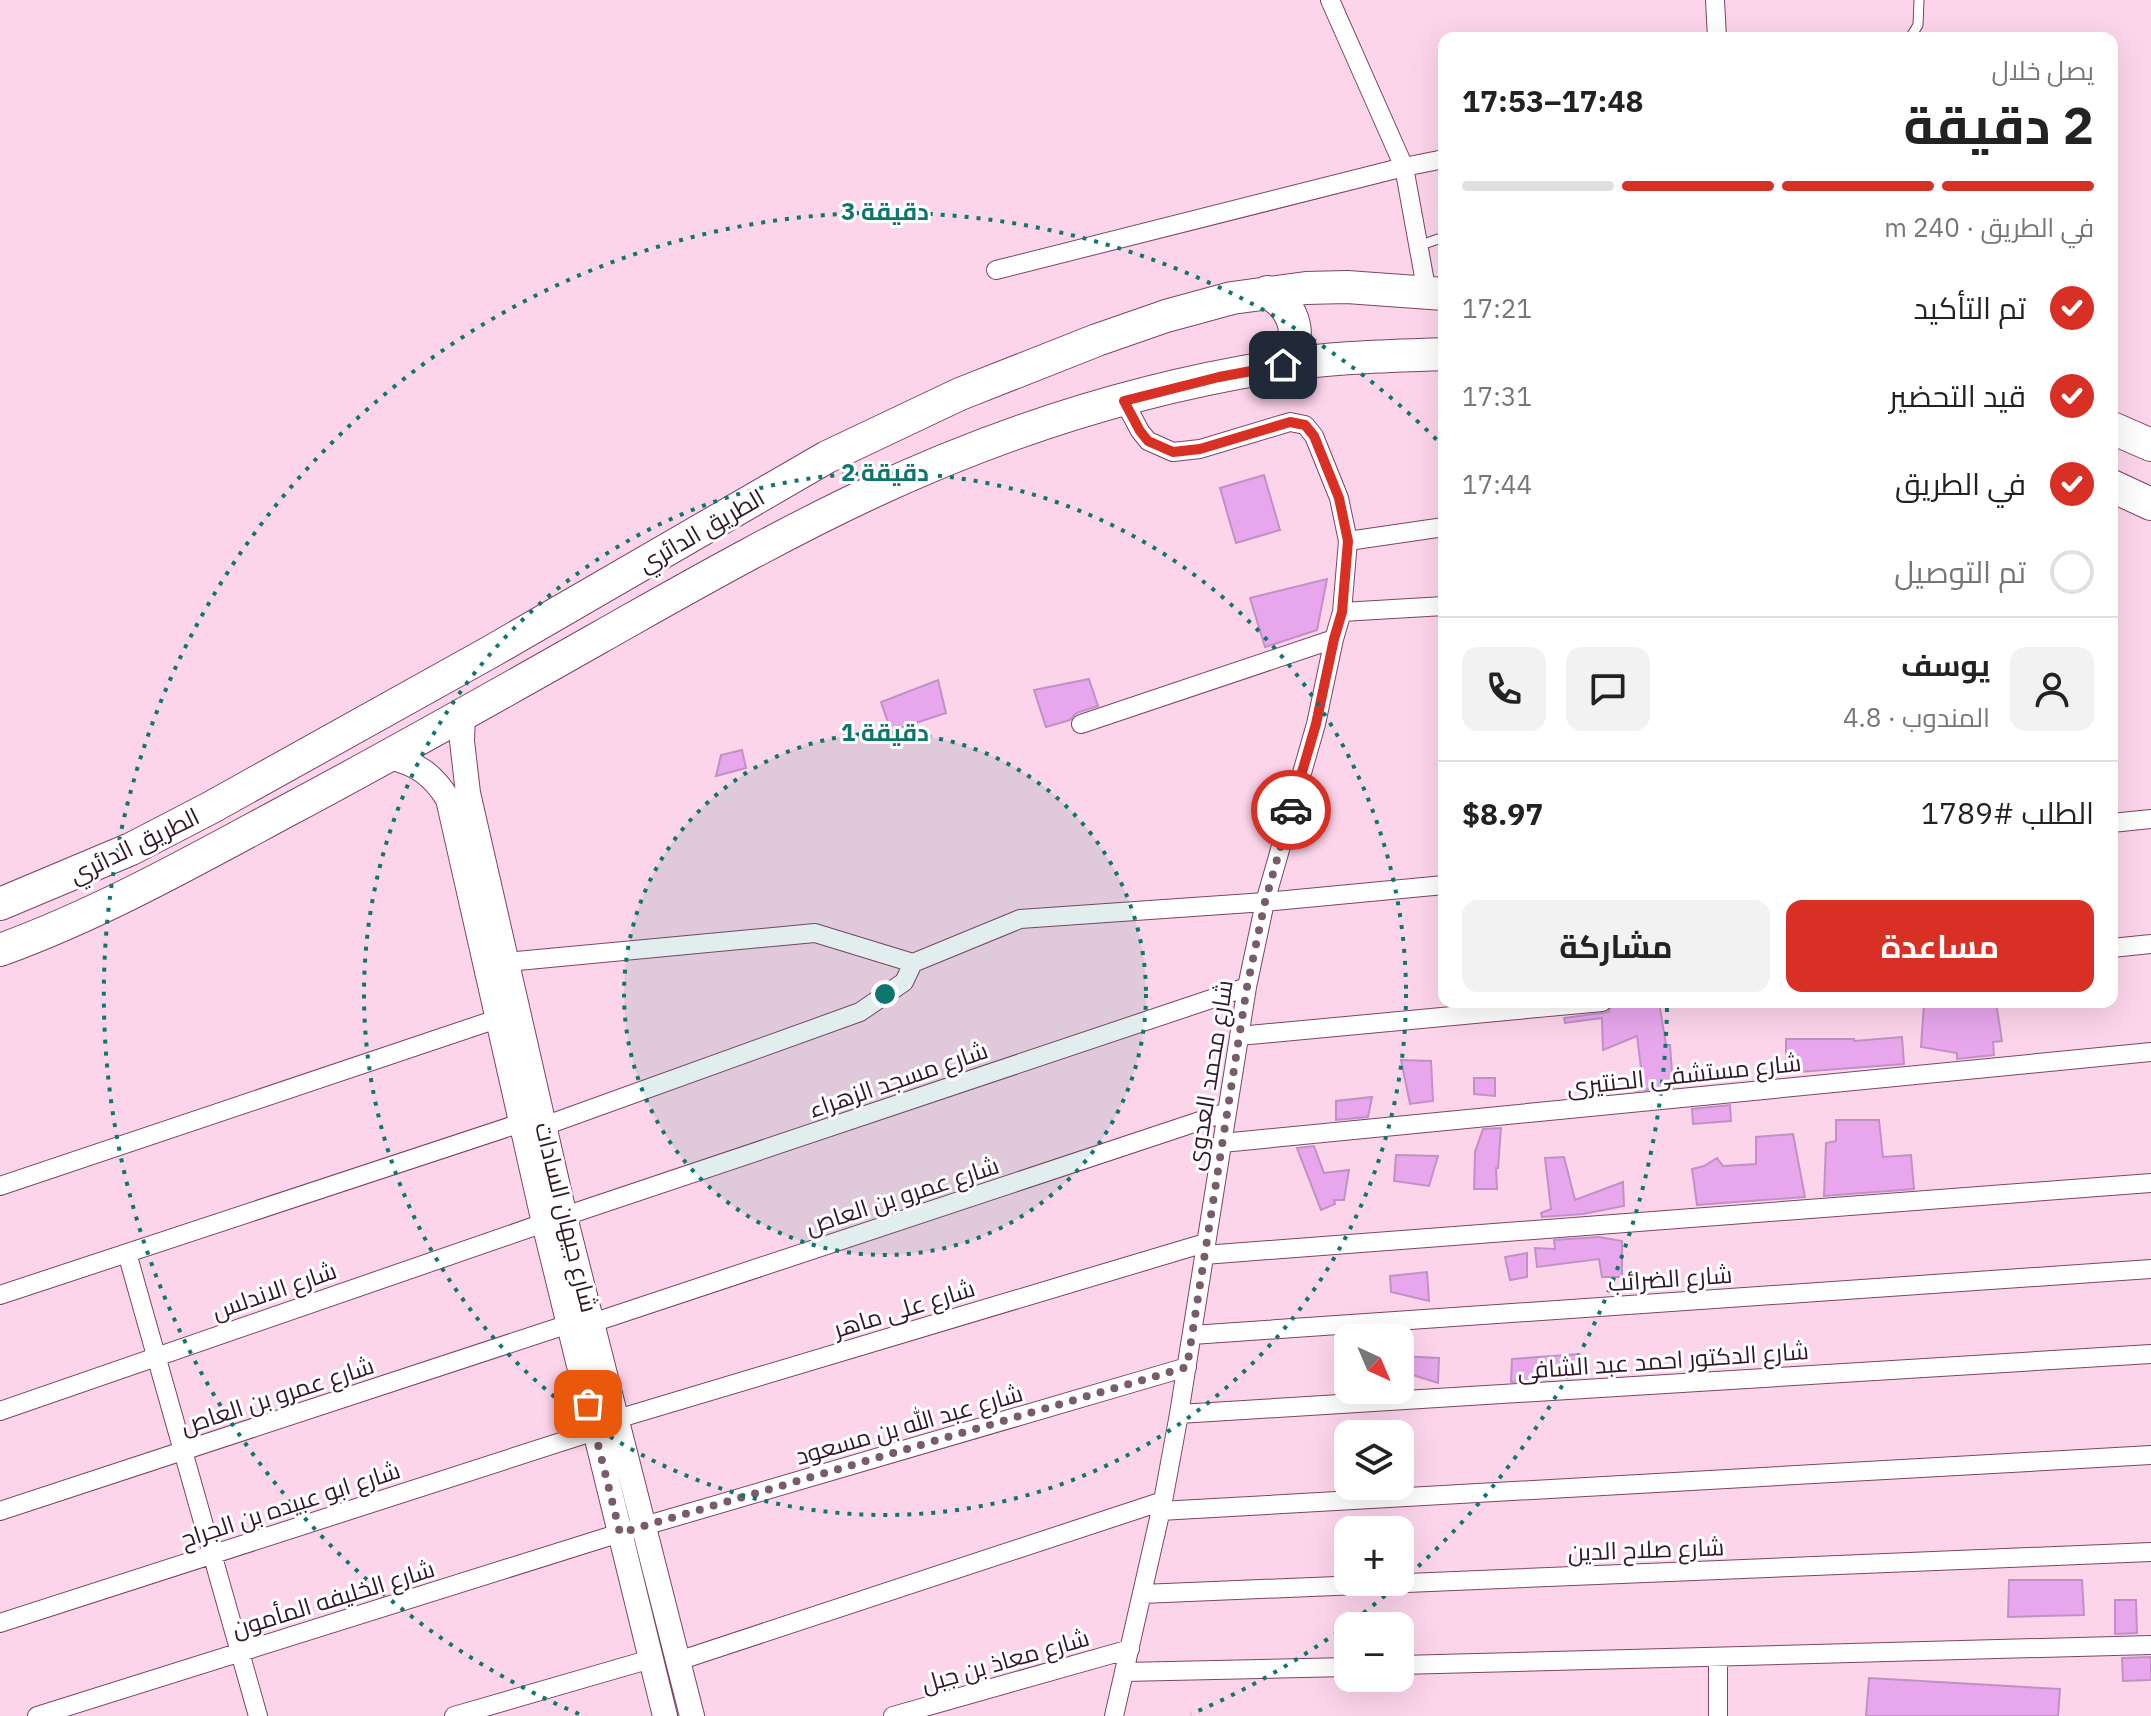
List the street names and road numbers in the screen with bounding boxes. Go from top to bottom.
street label: الطريق الدائري [632,481,772,582]
street label: الطريق الدائري [64,800,206,893]
street label: شارع محمد العدوى [1178,977,1241,1173]
street label: شارع مسجد الزهراء [804,1033,992,1126]
street label: شارع مستشفى الحنتيرى [1565,1046,1803,1103]
street label: شارع جيهان السادات [527,1119,606,1316]
street label: شارع عمرو بن العاص [801,1149,1003,1242]
street label: شارع الاندلس [207,1254,341,1327]
street label: شارع الضرائب [1607,1258,1733,1299]
street label: شارع على ماهر [828,1271,979,1346]
street label: شارع الدكتور احمد عبد الشافى [1516,1334,1810,1387]
street label: شارع عمرو بن العاص [176,1349,378,1442]
street label: شارع عبد الله بن مسعود [792,1376,1027,1473]
street label: شارع ابو عبيده بن الجراح [176,1453,404,1556]
street label: شارع صلاح الدين [1567,1530,1725,1569]
street label: شارع الخليفه المأمون [228,1552,439,1645]
street label: شارع معاذ بن جبل [917,1621,1093,1700]

